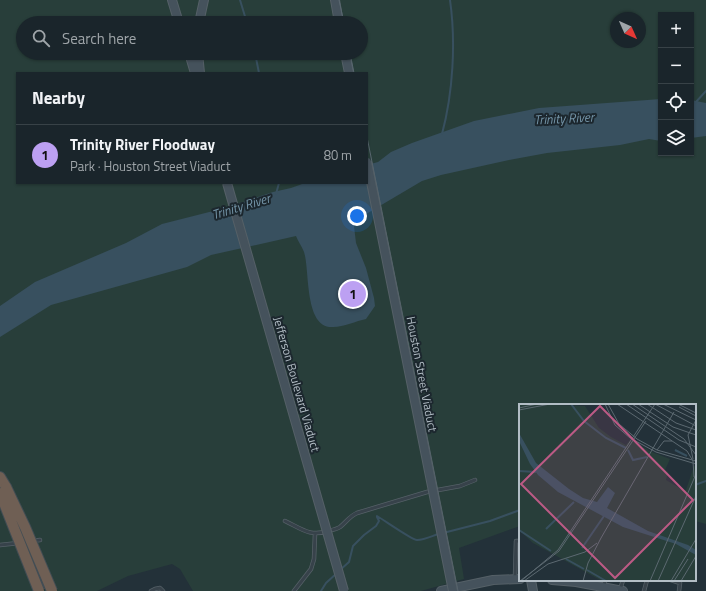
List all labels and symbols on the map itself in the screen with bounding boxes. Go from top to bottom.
north arrow [610,12,646,48]
water label: Trinity River [534,106,596,130]
water label: Trinity River [209,187,274,224]
your location [347,206,367,226]
pin: 1 [340,279,366,309]
street label: Jefferson Boulevard Viaduct [269,314,326,455]
street label: Houston Street Viaduct [401,315,443,434]
inset map [519,404,696,581]

